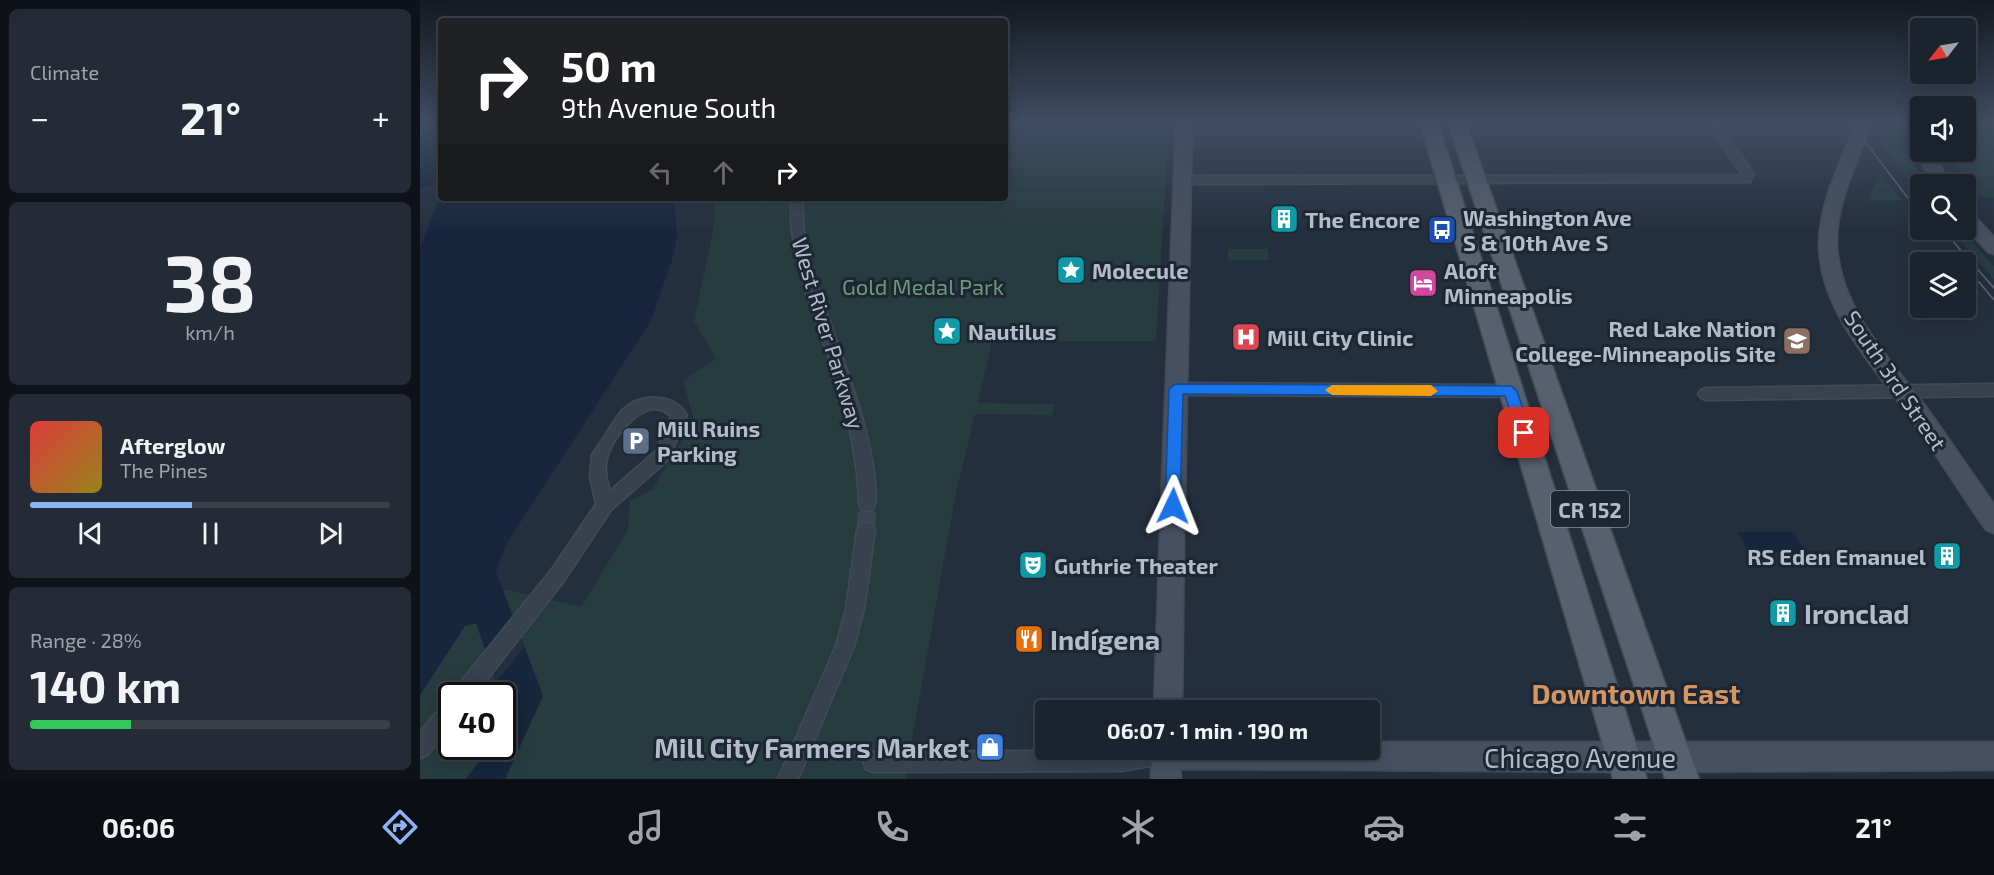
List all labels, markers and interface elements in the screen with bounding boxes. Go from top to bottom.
north arrow [1910,18,1976,84]
map controls [1910,18,1976,318]
text: 50 m [561,40,657,90]
icon: right [462,42,540,120]
text: Climate [30,60,99,84]
text: 21° [180,90,241,144]
text: 9th Avenue South [561,91,776,123]
button: sound [1910,96,1976,162]
text: − [30,97,49,137]
text: + [372,97,390,137]
icon: left [644,156,677,189]
icon: ahead [707,156,740,189]
icon: right [770,156,803,189]
button: search [1910,174,1976,240]
building icon: The Encore [1268,203,1300,235]
place label: Washington Ave S & 10th Ave S [1463,204,1632,255]
place label: The Encore [1305,206,1420,232]
bus stop icon: Washington Ave S & 10th Ave S [1426,214,1458,246]
text: 38 [164,234,256,328]
street label: West River Parkway [787,234,871,432]
button: layers [1910,252,1976,318]
place icon: Molecule [1055,254,1087,286]
place label: Molecule [1092,257,1189,283]
place label: Aloft Minneapolis [1444,257,1573,308]
hotel icon: Aloft Minneapolis [1407,267,1439,299]
park label: Gold Medal Park [842,273,1004,299]
street label: South 3rd Street [1840,305,1952,455]
place icon: Nautilus [931,315,963,347]
place label: Red Lake Nation College-Minneapolis Site [1515,315,1776,366]
place label: Nautilus [968,318,1057,344]
text: km/h [185,320,235,344]
hospital icon: Mill City Clinic [1230,321,1262,353]
place label: Mill City Clinic [1267,324,1413,351]
school or university icon: Red Lake Nation College-Minneapolis Site [1781,325,1813,357]
pin [1498,407,1549,458]
place label: Mill Ruins Parking [657,415,760,466]
icon: arrive [1507,416,1540,449]
parking icon: Mill Ruins Parking [620,425,652,457]
text: Afterglow [120,432,225,458]
text: The Pines [120,458,208,482]
position arrow [1141,474,1205,538]
road number: CR 152 [1551,491,1629,527]
icon: previous [74,517,107,550]
icon: pause [194,517,227,550]
icon: next [314,517,347,550]
building icon: RS Eden Emanuel [1931,540,1963,572]
place label: RS Eden Emanuel [1747,543,1927,569]
theatre icon: Guthrie Theater [1017,549,1049,581]
place label: Guthrie Theater [1054,552,1219,578]
building icon: Ironclad [1767,597,1799,629]
place label: Ironclad [1804,597,1909,629]
restaurant icon: Indígena [1013,623,1045,655]
place label: Indígena [1050,623,1160,655]
text: Range · 28% [30,628,142,652]
text: 140 km [30,658,181,712]
district label: Downtown East [1531,676,1741,710]
speed limit sign: 40 [438,682,516,760]
text: 06:07 · 1 min · 190 m [1107,717,1308,743]
place label: Mill City Farmers Market [654,731,969,764]
shop icon: Mill City Farmers Market [974,731,1006,763]
street label: Chicago Avenue [1484,741,1676,774]
icon: directions [379,806,421,848]
icon: music [625,806,667,848]
icon: phone [871,806,913,848]
icon: climate [1117,806,1159,848]
icon: car [1363,806,1405,848]
icon: filters [1609,806,1651,848]
text: 06:06 [102,811,175,843]
text: 21° [1855,811,1892,843]

